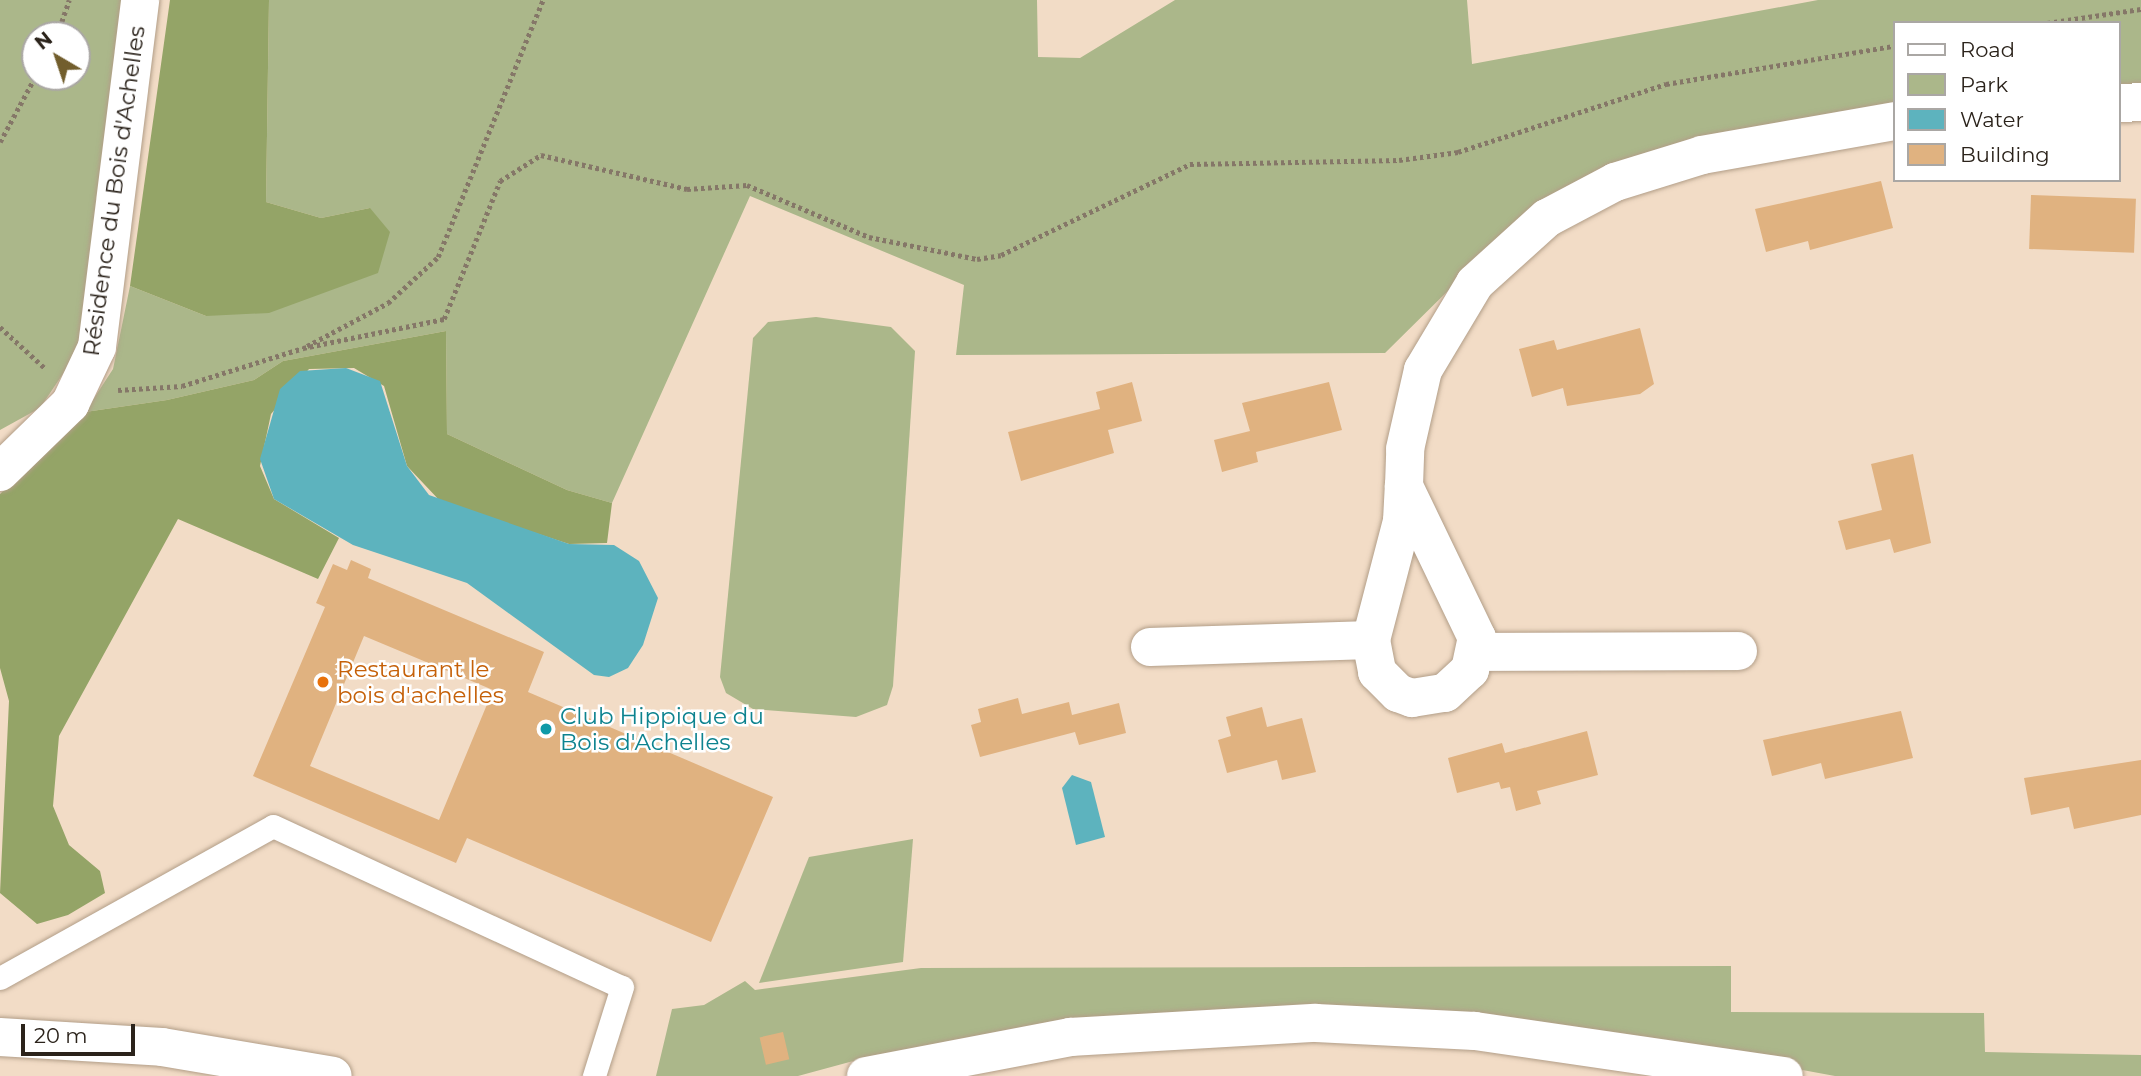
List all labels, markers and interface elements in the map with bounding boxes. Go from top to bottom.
north arrow [21,21,91,91]
legend [1892,21,2120,182]
street label: Résidence du Bois d'Achelles [77,24,151,358]
text: N [31,27,57,55]
text: Road [1960,37,2015,62]
text: Park [1960,72,2008,97]
text: Water [1960,107,2024,132]
text: Building [1960,142,2050,167]
place label: Restaurant le bois d'achelles [337,655,504,709]
marker: Restaurant le bois d'achelles [315,674,331,690]
place label: Club Hippique du Bois d'Achelles [560,702,764,756]
marker: Club Hippique du Bois d'Achelles [538,721,554,737]
scale bar [24,1010,138,1054]
text: 20 m [34,1023,88,1048]

